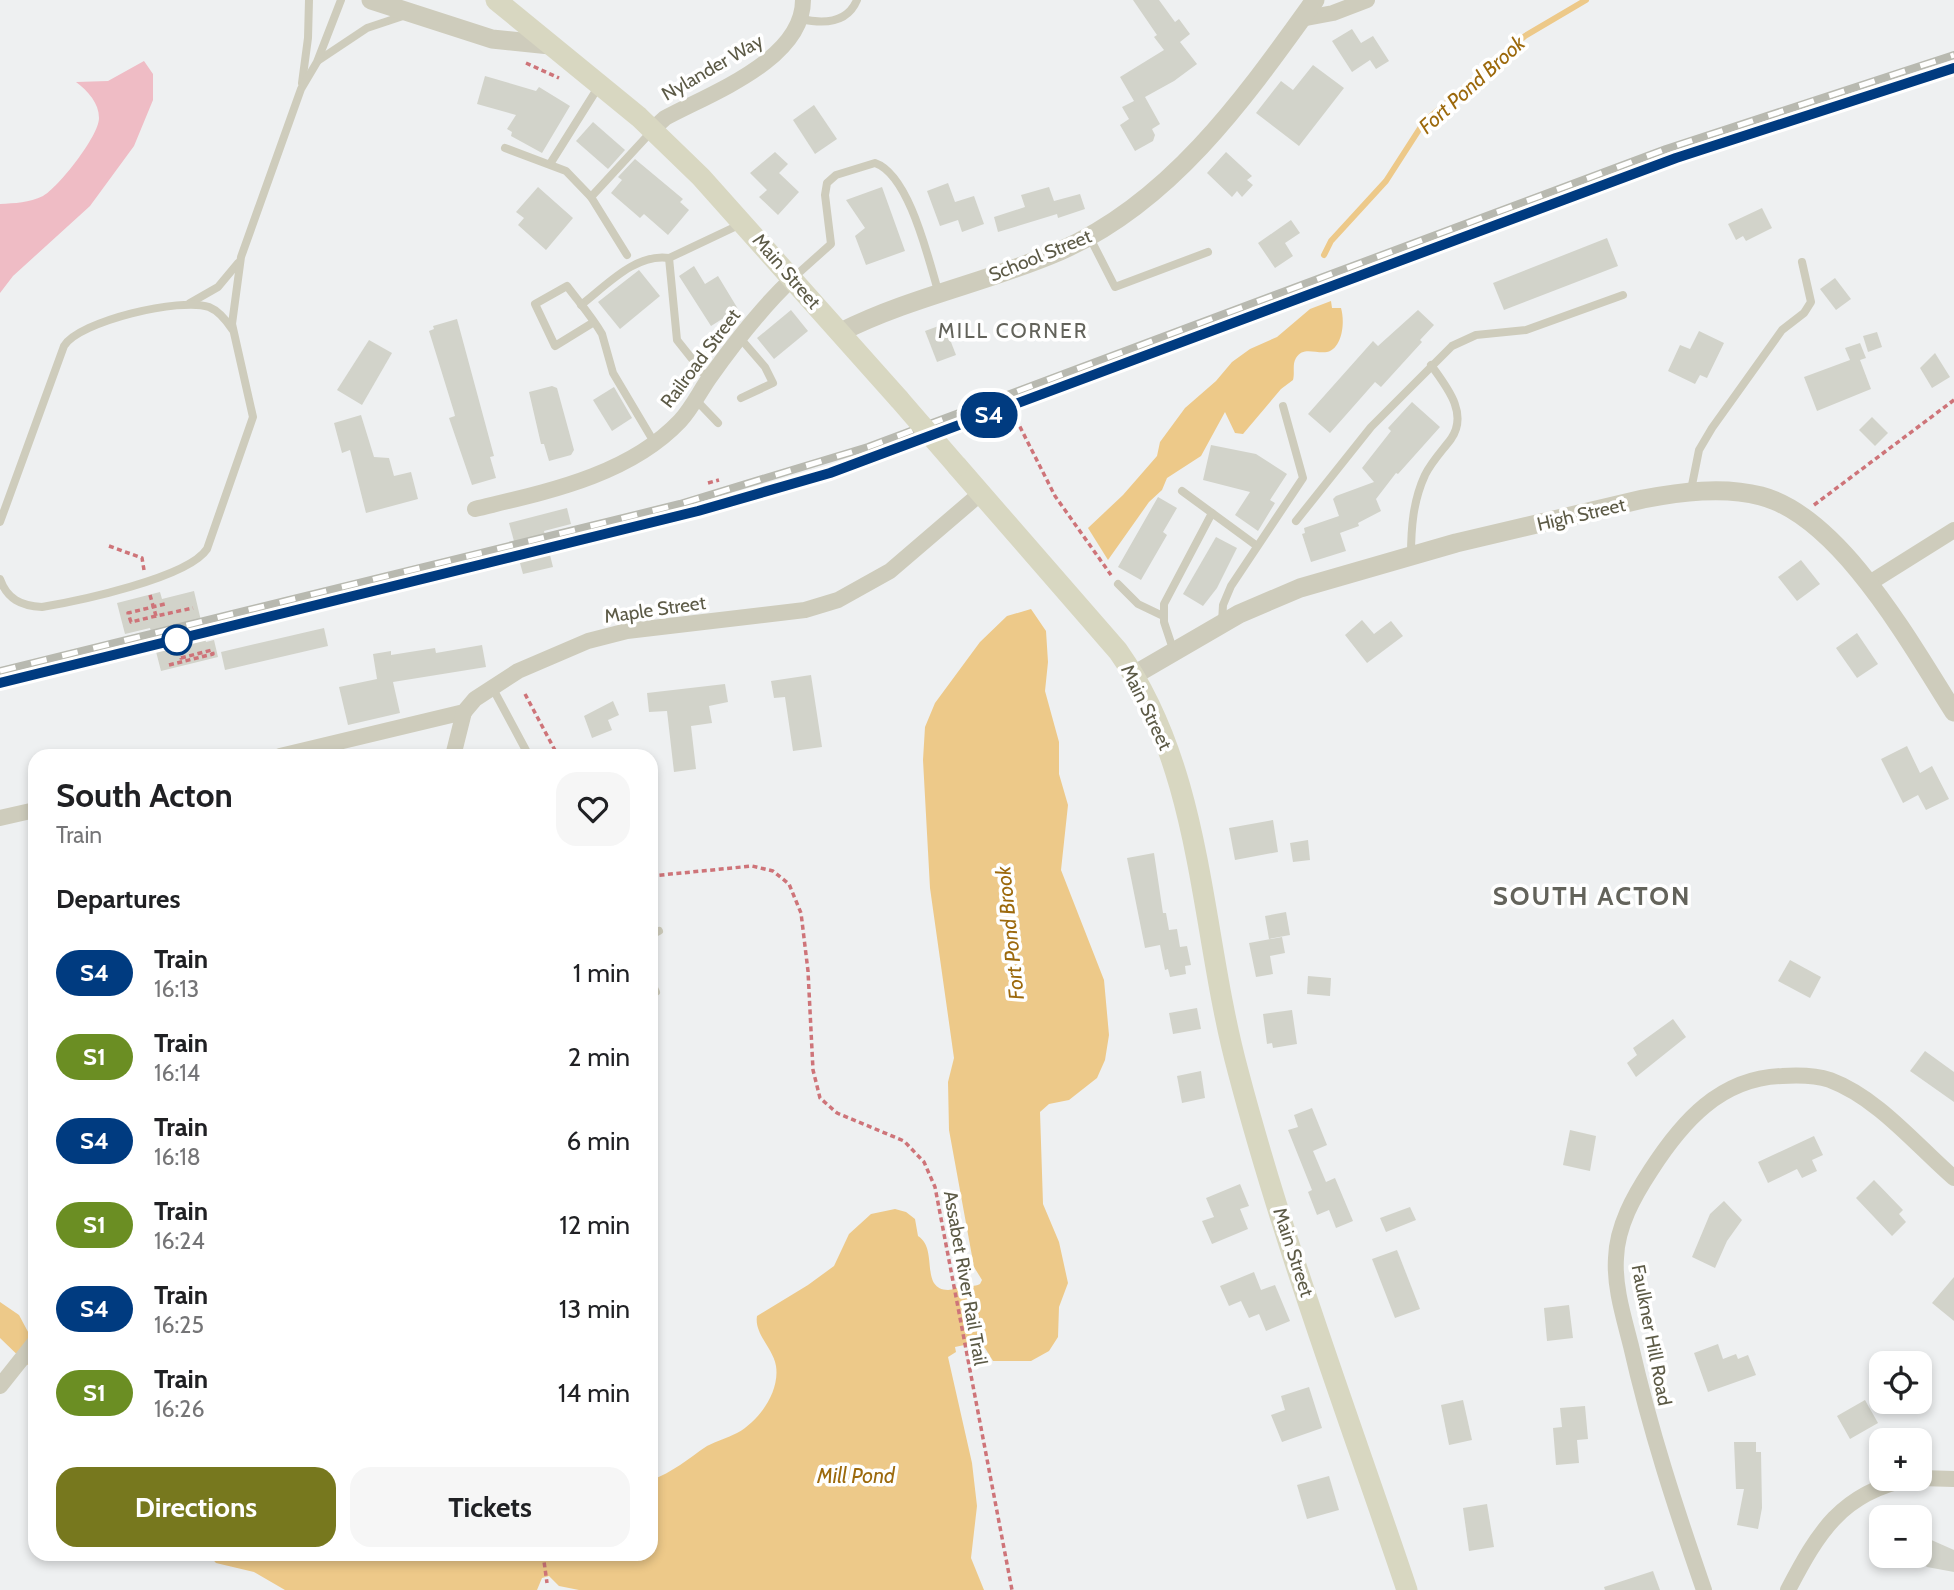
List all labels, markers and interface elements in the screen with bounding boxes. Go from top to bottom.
street label: Nylander Way [658,29,767,106]
water label: Fort Pond Brook [1413,30,1531,139]
street label: School Street [986,224,1095,286]
street label: Main Street [748,229,826,314]
street label: Railroad Street [656,304,745,412]
district label: MILL CORNER [938,318,1088,343]
line badge: S4 [958,392,1020,438]
text: S4 [975,400,1003,429]
street label: High Street [1535,493,1628,536]
street label: Maple Street [603,591,708,628]
unlabelled marker [162,625,192,655]
street label: Main Street [1116,661,1177,754]
button: heart [556,772,630,846]
text: South Acton [56,775,233,815]
text: Train [56,821,102,849]
water label: Fort Pond Brook [990,864,1029,1001]
district label: SOUTH ACTON [1493,880,1691,912]
text: Departures [56,883,180,915]
text: Train [154,943,208,975]
text: 1 min [573,957,630,989]
text: S4 [80,958,109,987]
text: 16:13 [154,975,199,1003]
text: Train [154,1027,208,1059]
text: 2 min [568,1041,630,1073]
text: S1 [83,1042,106,1071]
text: 16:14 [154,1059,200,1087]
text: Train [154,1111,208,1143]
text: 6 min [567,1125,630,1157]
text: S4 [80,1126,109,1155]
text: 16:18 [154,1143,201,1171]
street label: Assabet River Rail Trail [939,1189,992,1368]
text: Train [154,1195,208,1227]
street label: Main Street [1268,1205,1319,1300]
text: 12 min [559,1209,630,1241]
text: S1 [83,1210,106,1239]
text: 16:24 [154,1227,205,1255]
street label: Faulkner Hill Road [1627,1263,1676,1408]
text: Train [154,1279,208,1311]
text: 13 min [559,1293,630,1325]
text: S4 [80,1294,109,1323]
text: 16:25 [154,1311,204,1339]
map controls [1869,1351,1932,1568]
button: locate [1869,1351,1932,1414]
text: Train [154,1363,208,1395]
text: 14 min [558,1377,630,1409]
text: S1 [83,1378,106,1407]
text: 16:26 [154,1395,204,1423]
button: + [1869,1428,1932,1491]
water label: Mill Pond [816,1463,896,1488]
button: Directions [56,1467,336,1547]
button: Tickets [350,1467,630,1547]
button: − [1869,1505,1932,1568]

